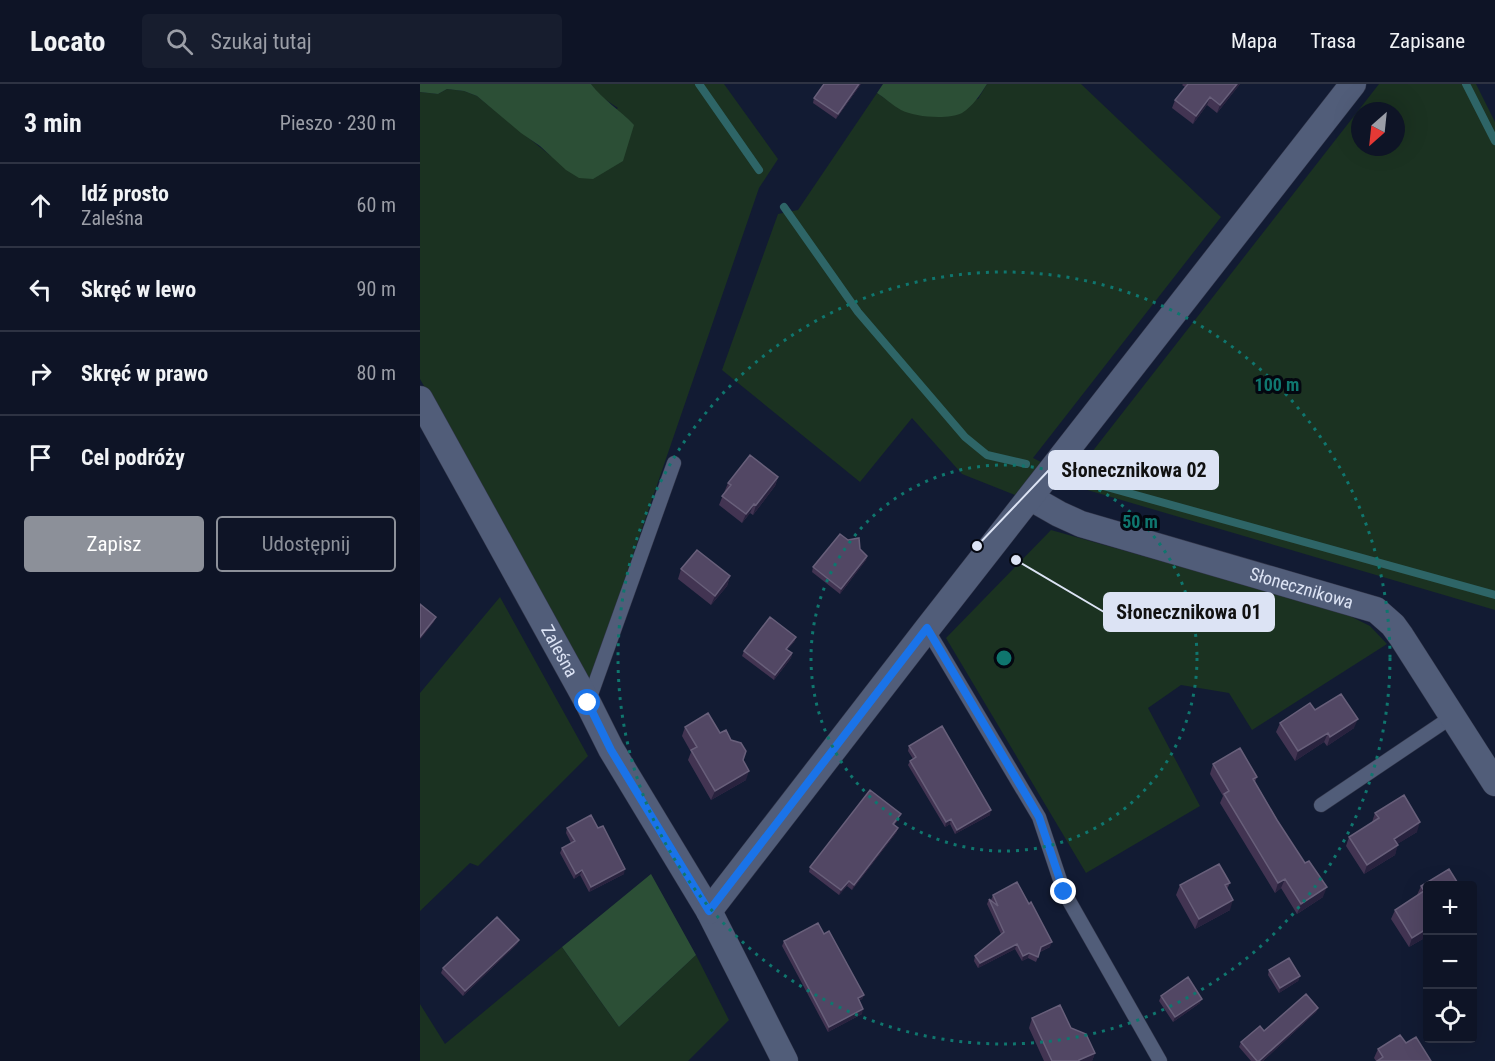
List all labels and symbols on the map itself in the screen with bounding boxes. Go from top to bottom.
north arrow [1351,102,1405,156]
text: 100 m [1255,374,1299,395]
callout: Słonecznikowa 02 [1049,451,1218,489]
text: Słonecznikowa 02 [1061,458,1207,482]
text: 50 m [1122,511,1158,532]
street label: Słonecznikowa [1247,563,1356,613]
callout: Słonecznikowa 01 [1104,593,1274,631]
text: Słonecznikowa 01 [1116,600,1262,624]
street label: Zaleśna [537,621,583,680]
centre of rings [994,648,1014,668]
route start [574,689,600,715]
route end [1050,878,1076,904]

